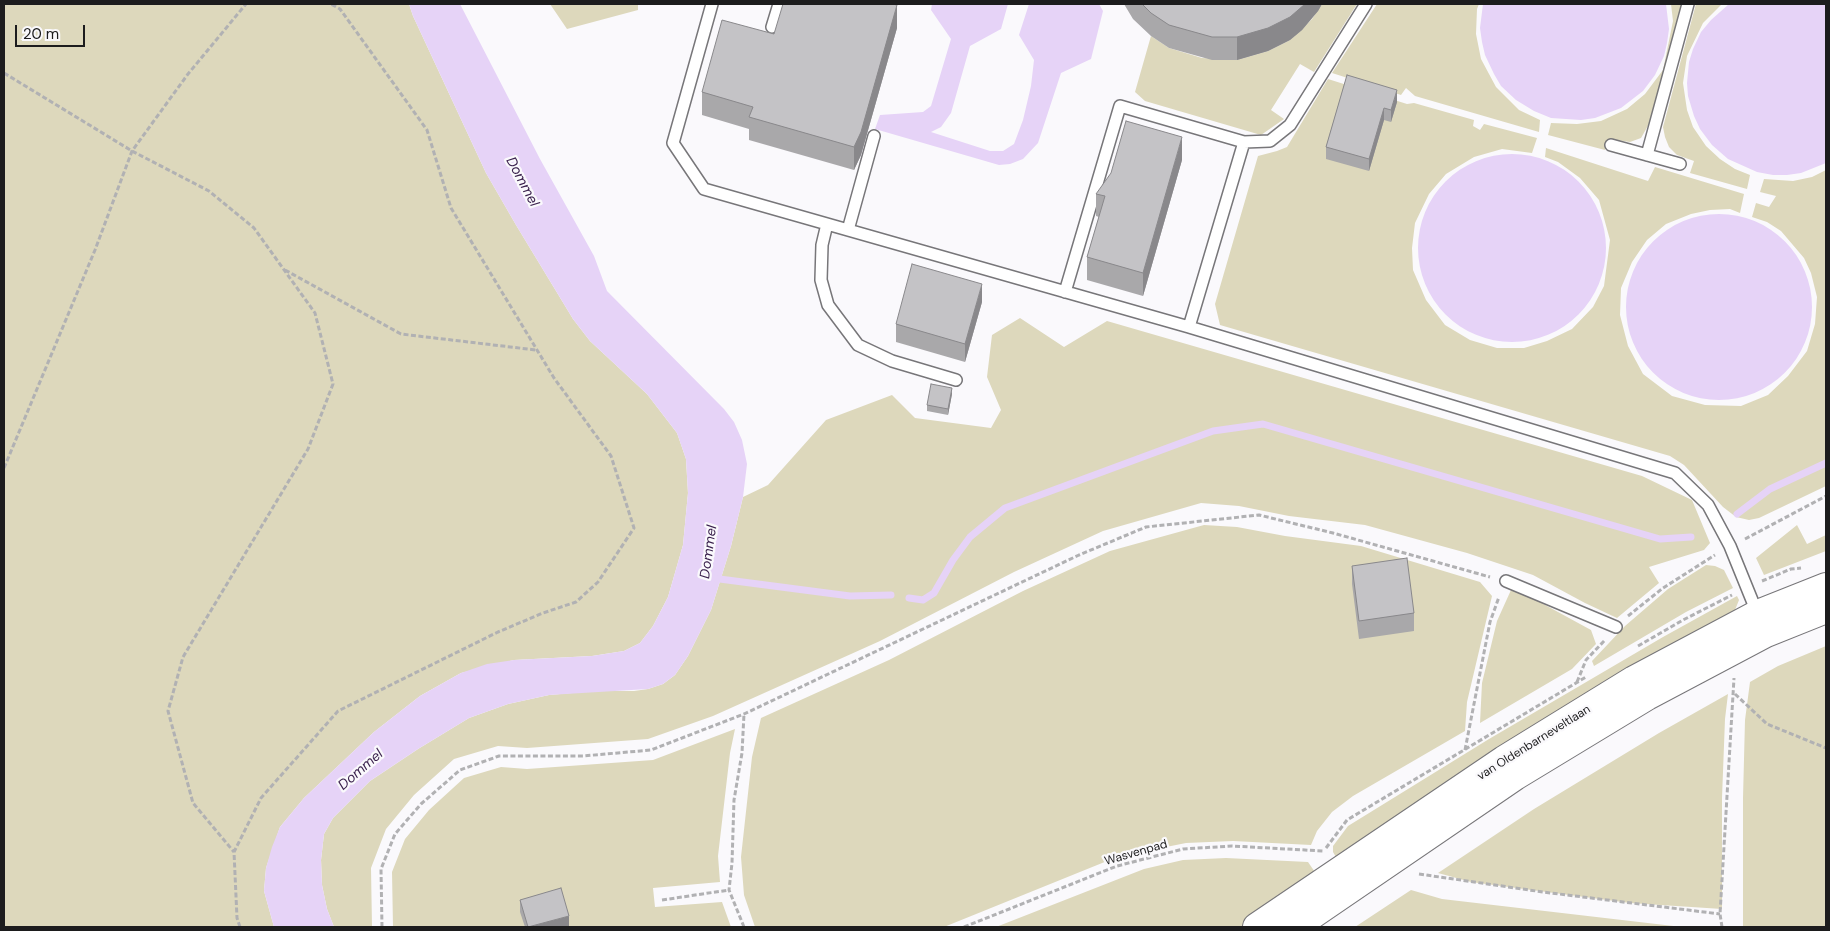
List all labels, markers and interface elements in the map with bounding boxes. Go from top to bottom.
scale bar [18,15,88,47]
text: 20 m [23,24,59,44]
water label: Dommel [502,154,542,210]
water label: Dommel [697,524,721,580]
street label: van Oldenbarneveltlaan [1475,702,1593,784]
water label: Dommel [335,746,387,794]
street label: Wasvenpad [1103,837,1169,869]

